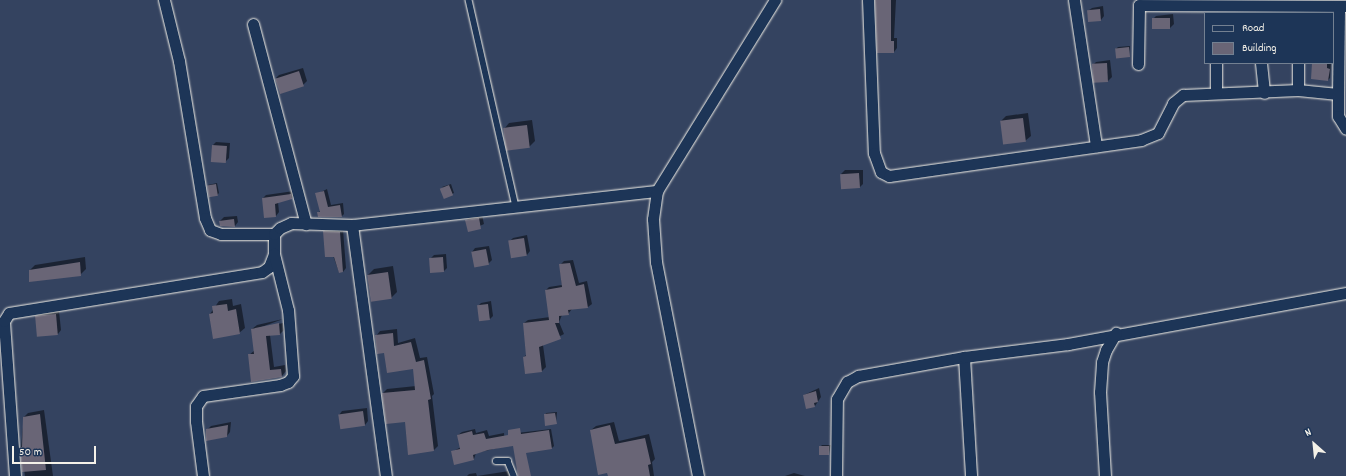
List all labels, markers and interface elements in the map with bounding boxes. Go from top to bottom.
legend [1204,12,1334,64]
text: Road [1242,20,1264,37]
text: Building [1242,40,1277,57]
north arrow [1294,424,1334,464]
text: N [1302,425,1315,442]
scale bar [14,438,98,464]
text: 50 m [19,444,42,461]

